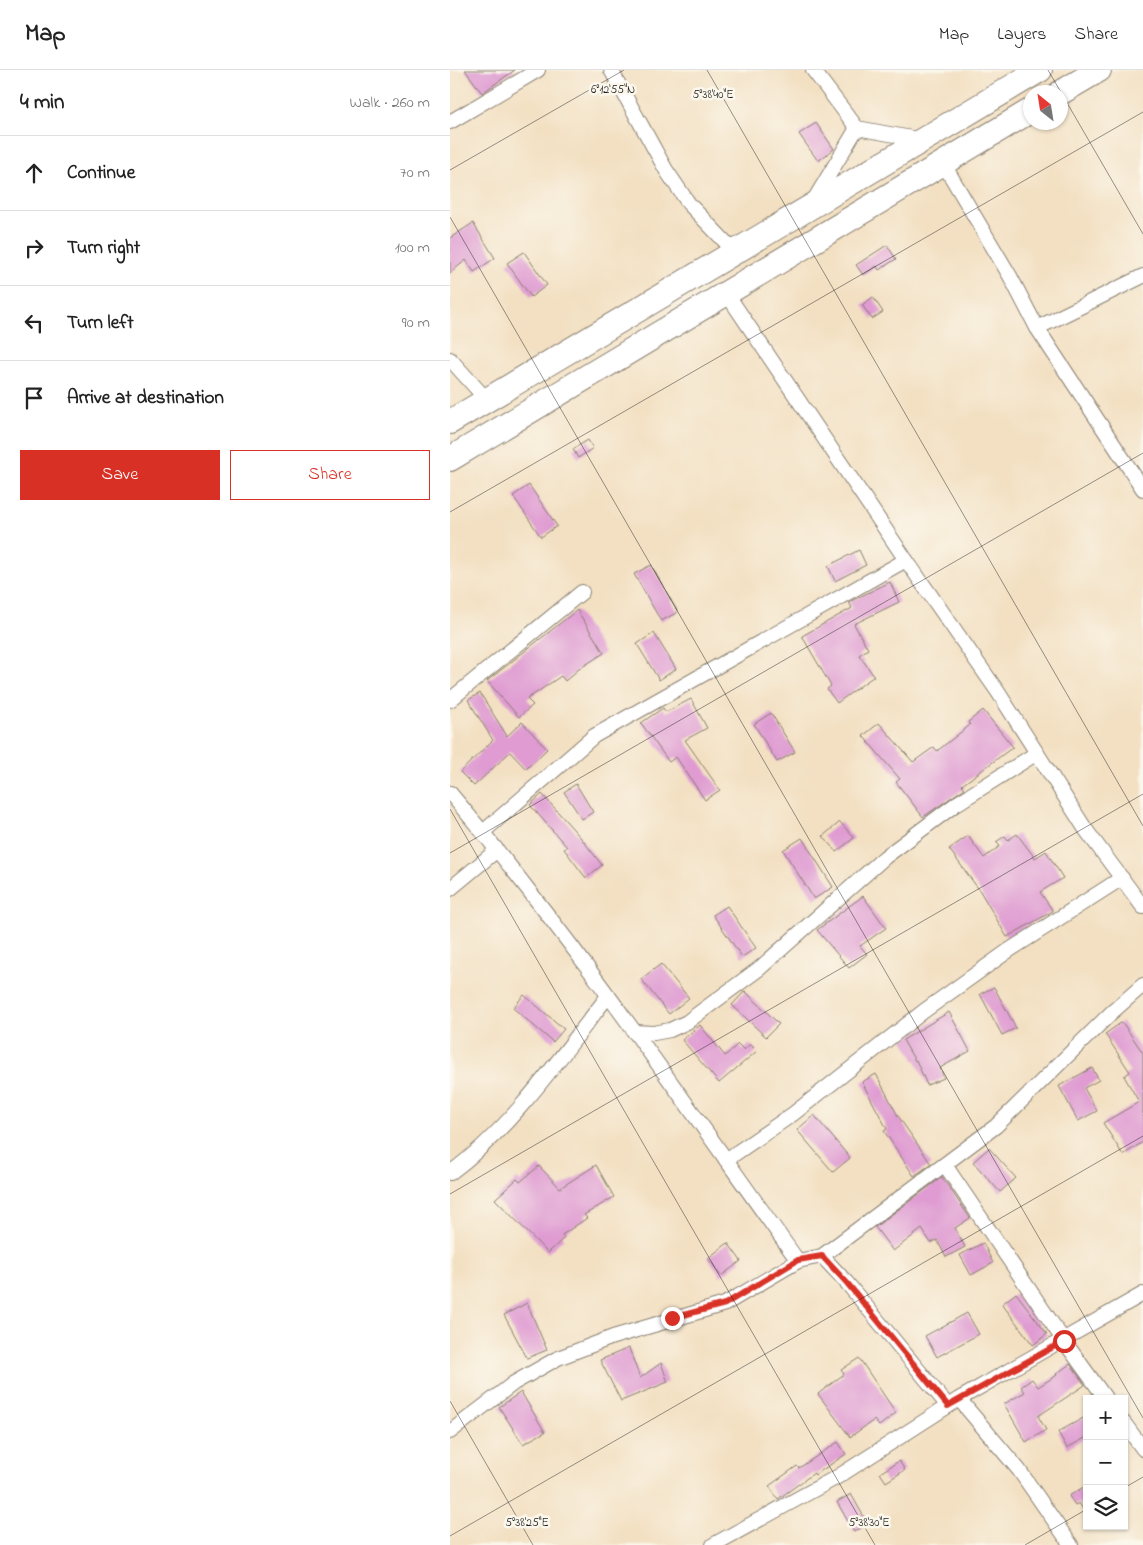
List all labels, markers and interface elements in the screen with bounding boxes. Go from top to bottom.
text: Map [25,17,66,52]
text: Map [939,22,969,48]
text: Layers [997,22,1047,48]
text: Share [1075,22,1118,48]
text: 6°12'55"N [591,81,635,99]
north arrow [1023,85,1068,130]
text: 5°38'40"E [692,86,734,104]
text: 4 min [20,88,64,118]
text: Walk · 260 m [350,91,430,115]
icon: ahead [20,159,48,187]
text: Continue [67,160,135,187]
text: 70 m [400,161,430,185]
icon: right [20,234,48,262]
text: Turn right [67,235,140,262]
text: 100 m [395,236,430,260]
icon: left [20,309,48,337]
text: Turn left [67,310,134,337]
text: 90 m [402,311,430,335]
icon: arrive [20,384,48,412]
text: Arrive at destination [67,385,224,412]
button: Save [20,450,220,500]
button: Share [230,450,430,500]
route end [661,1307,684,1330]
route start [1053,1330,1076,1353]
map controls [1083,1395,1128,1530]
button: + [1083,1395,1128,1440]
button: − [1083,1440,1128,1485]
button: layers [1083,1485,1128,1530]
text: 5°38'25"E [505,1514,549,1532]
text: 5°38'30"E [848,1514,890,1532]

